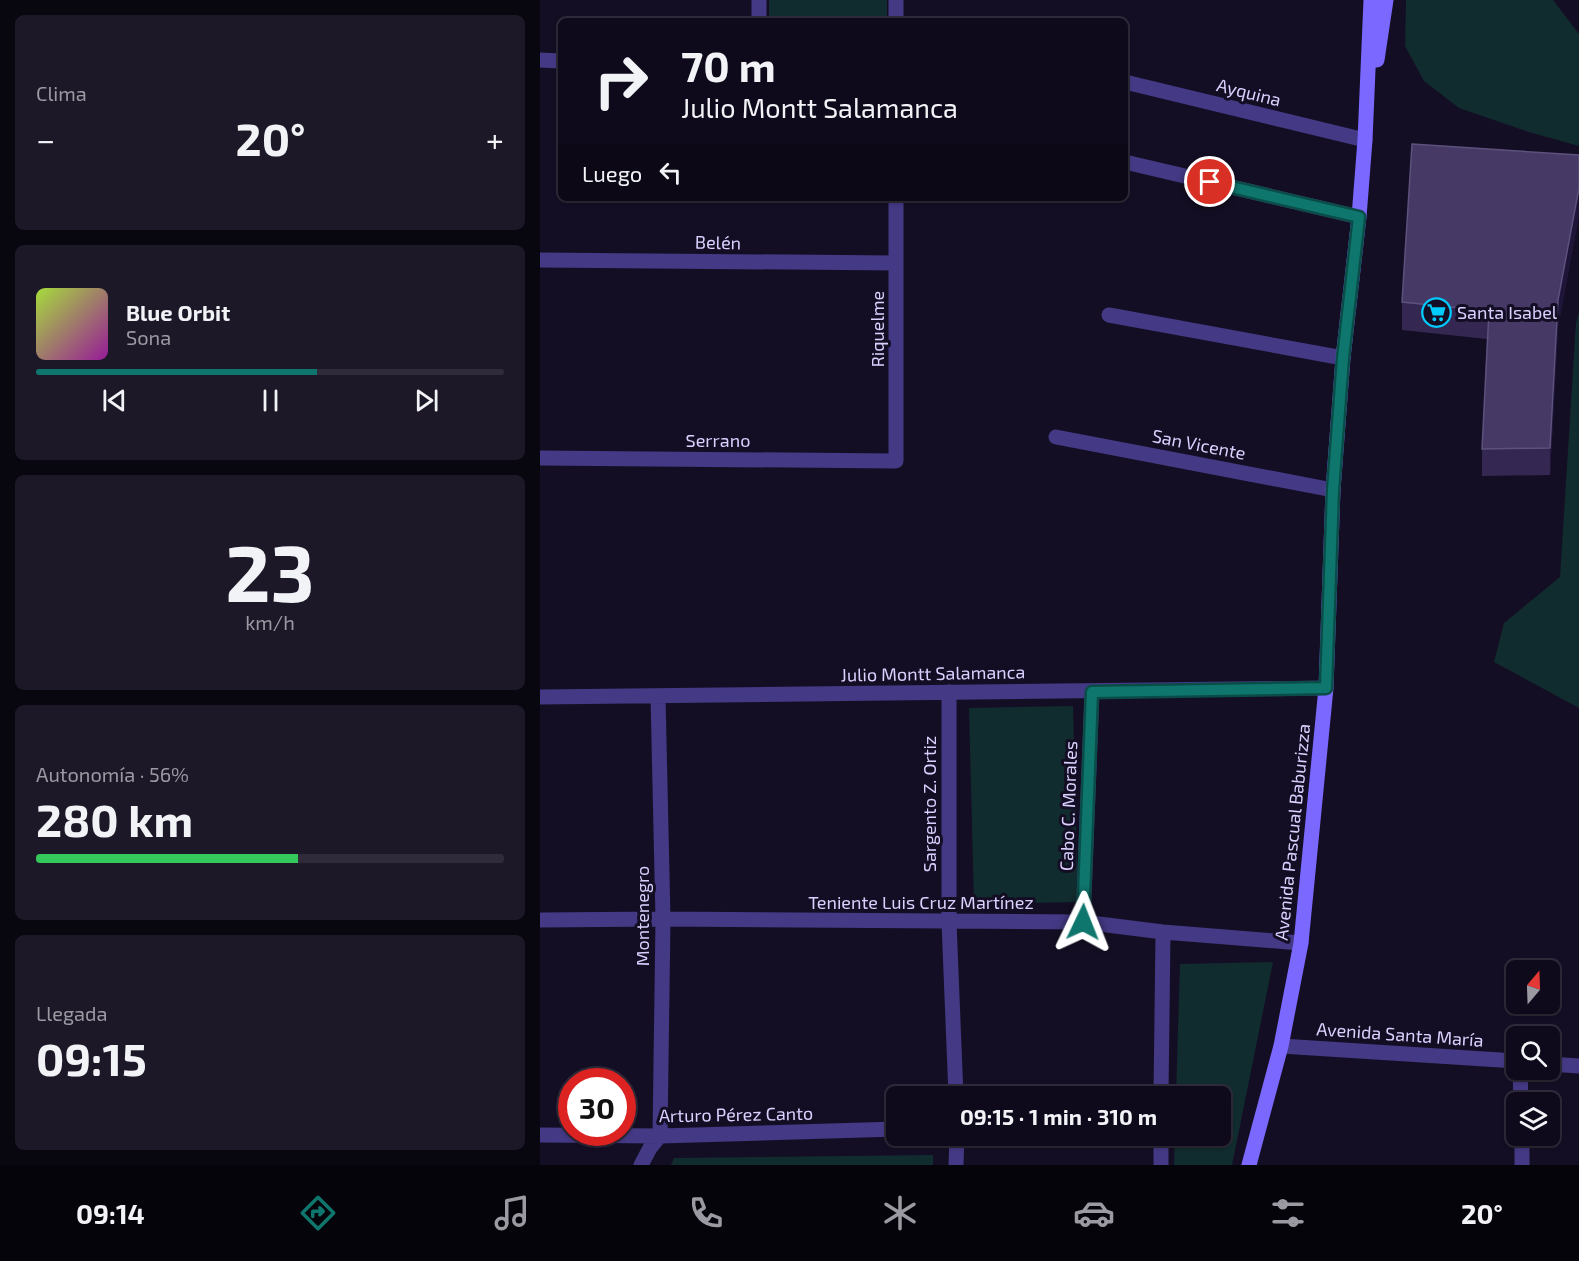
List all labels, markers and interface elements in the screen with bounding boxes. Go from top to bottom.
text: 70 m [681,40,776,90]
icon: right [582,42,660,120]
street label: Ayquina [1215,73,1283,111]
text: Clima [36,81,87,105]
text: Julio Montt Salamanca [681,91,958,123]
text: 20° [236,111,306,165]
text: − [36,119,55,159]
text: + [486,119,504,159]
icon: left [654,156,687,189]
pin [1184,156,1235,207]
text: Luego [582,160,642,186]
icon: arrive [1193,165,1226,198]
street label: Belén [695,231,741,253]
street label: Riquelme [866,291,888,367]
supermarket icon: Santa Isabel [1420,296,1452,328]
text: Blue Orbit [126,299,230,325]
place label: Santa Isabel [1457,301,1558,323]
text: Sona [126,325,171,349]
icon: previous [98,384,131,417]
icon: pause [254,384,287,417]
icon: next [410,384,443,417]
street label: San Vicente [1150,424,1248,464]
street label: Serrano [686,429,750,451]
text: 23 [225,524,315,618]
text: km/h [245,610,295,634]
street label: Julio Montt Salamanca [841,660,1025,686]
street label: Avenida Pascual Baburizza [1270,722,1314,942]
street label: Sargento Z. Ortiz [918,736,940,872]
street label: Cabo C. Morales [1055,740,1081,872]
text: Autonomía · 56% [36,762,189,786]
text: 280 km [36,792,193,846]
street label: Montenegro [631,866,653,966]
position arrow [1051,890,1115,954]
street label: Teniente Luis Cruz Martínez [808,891,1034,913]
north arrow [1506,960,1560,1014]
map controls [1506,960,1560,1146]
text: Llegada [36,1001,107,1025]
street label: Avenida Santa María [1316,1017,1484,1051]
button: search [1506,1026,1560,1080]
text: 09:15 [36,1031,147,1085]
speed limit sign: 30 [558,1068,636,1146]
button: layers [1506,1092,1560,1146]
street label: Arturo Pérez Canto [659,1102,813,1126]
text: 09:15 · 1 min · 310 m [960,1103,1157,1129]
icon: directions [297,1192,339,1234]
icon: music [491,1192,533,1234]
icon: phone [685,1192,727,1234]
icon: climate [879,1192,921,1234]
icon: car [1073,1192,1115,1234]
icon: filters [1267,1192,1309,1234]
text: 09:14 [76,1197,145,1229]
text: 20° [1461,1197,1503,1229]

